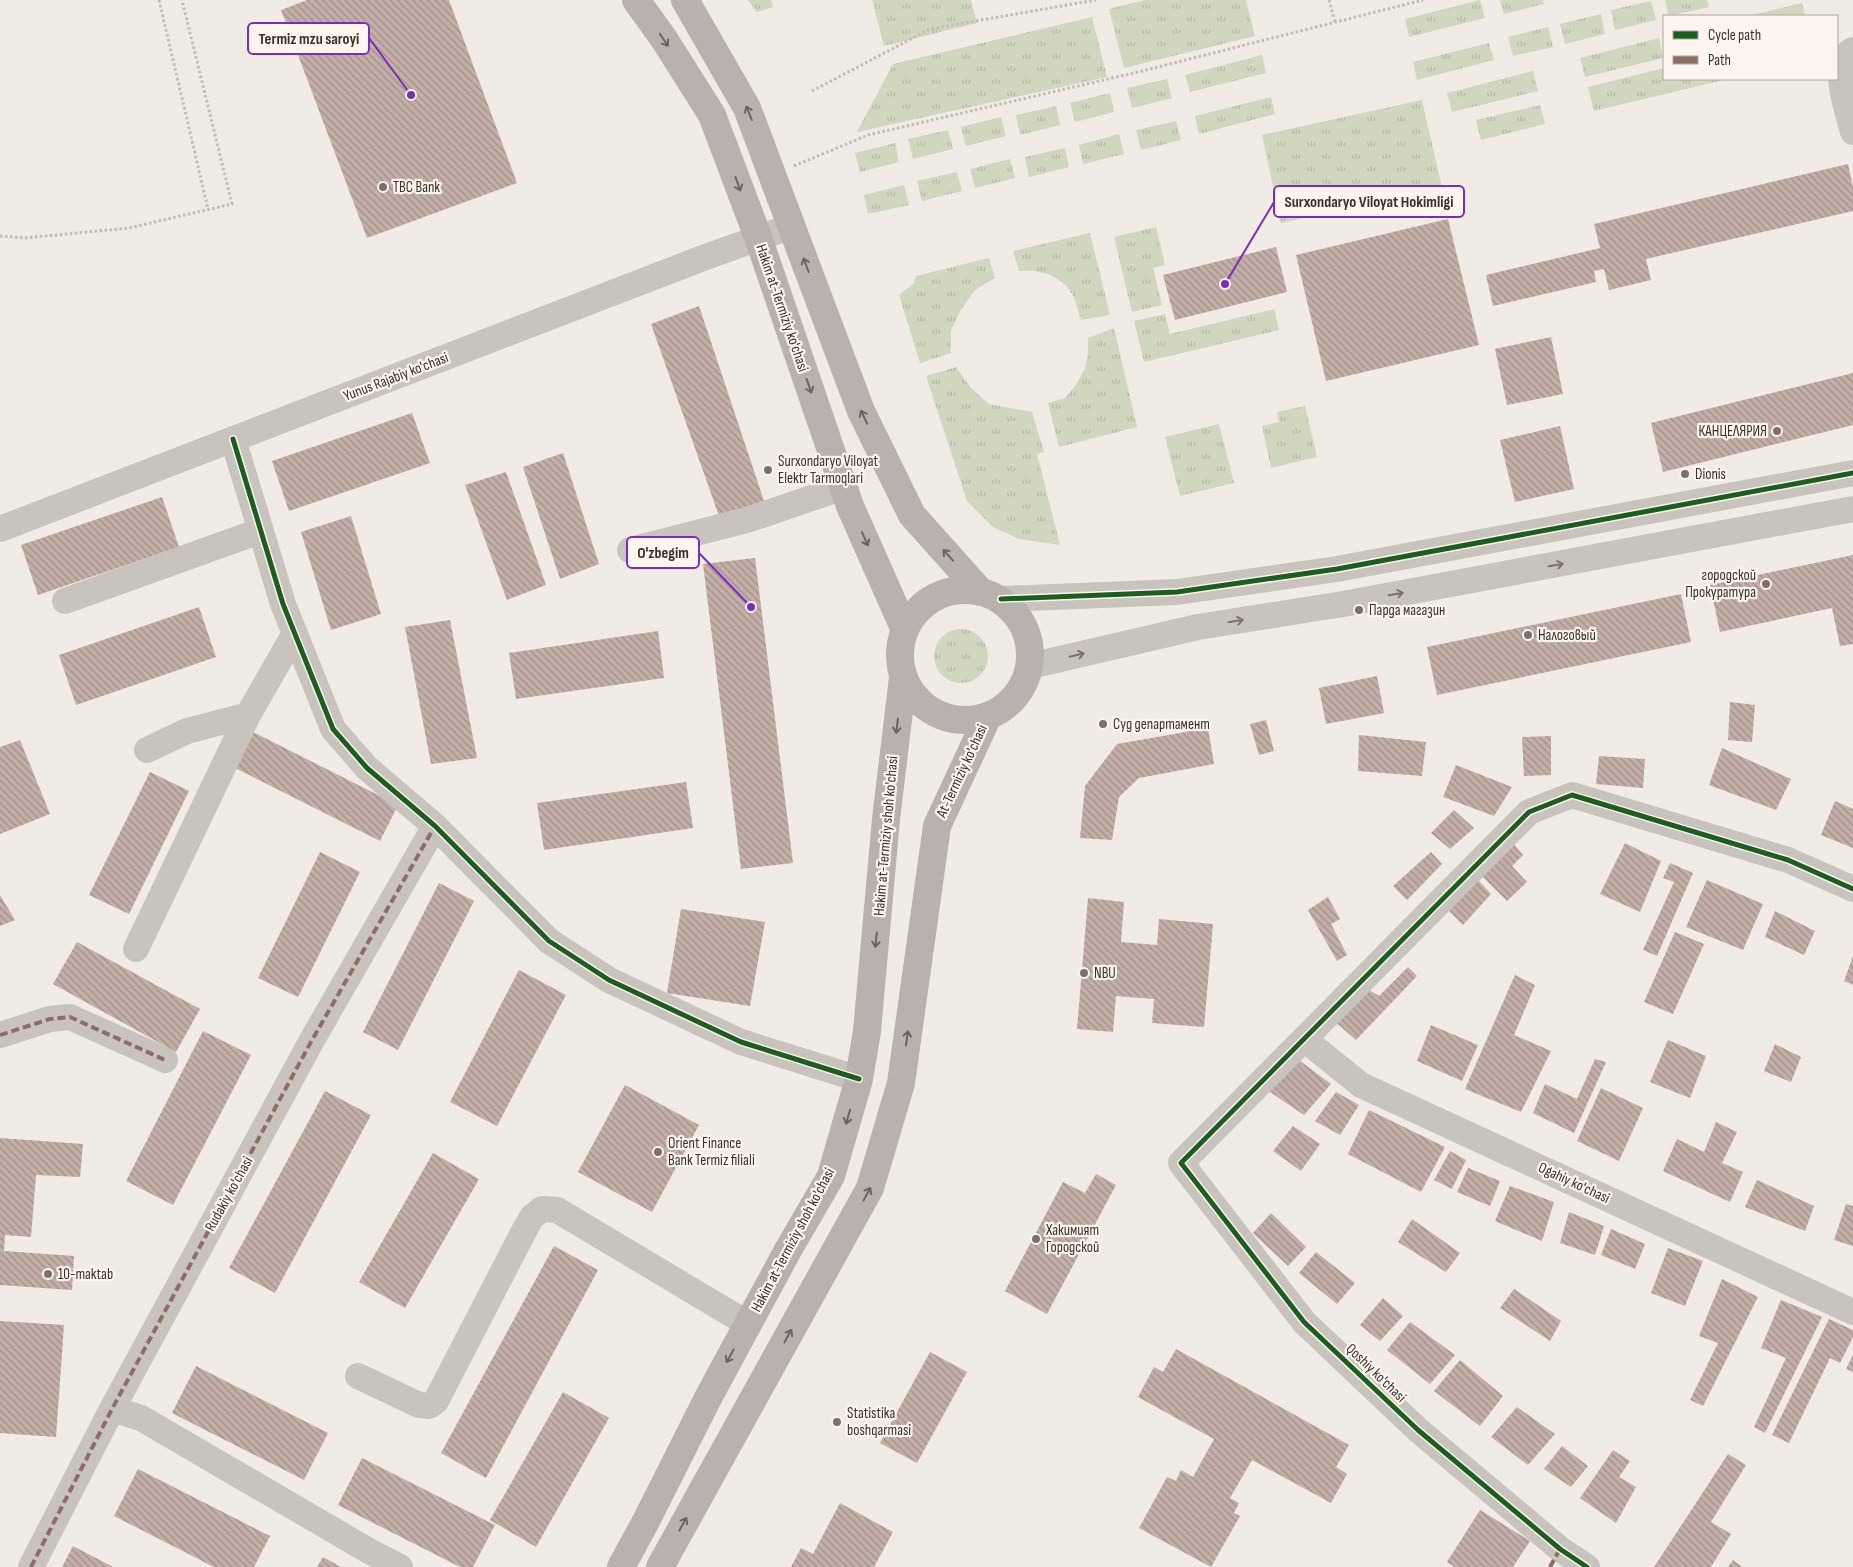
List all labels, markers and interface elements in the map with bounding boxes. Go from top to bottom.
legend [1663,15,1838,80]
callout: Termiz mzu saroyi [248,23,369,54]
text: Cycle path [1708,26,1761,45]
text: Termiz mzu saroyi [259,30,359,49]
one-way arrow [659,32,669,46]
text: Path [1708,51,1731,70]
one-way arrow [743,106,753,121]
one-way arrow [734,176,743,191]
place label: TBC Bank [393,178,440,197]
marker: TBC Bank [377,181,389,193]
callout: Surxondaryo Viloyat Hokimligi [1274,186,1464,217]
text: Surxondaryo Viloyat Hokimligi [1284,193,1454,212]
street label: Hakim at-Termiziy ko'chasi [751,242,813,375]
one-way arrow [801,258,810,273]
street label: Yunus Rajabiy ko'chasi [341,348,451,406]
one-way arrow [805,378,814,394]
one-way arrow [859,410,868,425]
place label: КАНЦЕЛЯРИЯ [1698,422,1767,441]
marker: КАНЦЕЛЯРИЯ [1771,425,1783,437]
place label: Surxondaryo Viloyat Elektr Tarmoqlari [778,452,879,488]
marker: Surxondaryo Viloyat Elektr Tarmoqlari [762,464,774,476]
place label: Dionis [1695,465,1726,484]
marker: Dionis [1679,468,1691,480]
one-way arrow [860,531,870,546]
callout: O'zbegim [627,537,699,568]
text: O'zbegim [637,544,689,563]
one-way arrow [942,548,953,561]
one-way arrow [1548,560,1564,570]
place label: городской Прокуратура [1685,566,1756,602]
marker: городской Прокуратура [1760,578,1772,590]
one-way arrow [1388,589,1404,599]
place label: Парда магазин [1369,601,1445,620]
marker: Парда магазин [1353,604,1365,616]
one-way arrow [1228,616,1244,626]
place label: Налоговый [1538,626,1596,645]
marker: Налоговый [1522,629,1534,641]
one-way arrow [1069,650,1085,659]
place label: Суд департамент [1113,715,1210,734]
one-way arrow [892,718,902,734]
marker: Суд департамент [1097,718,1109,730]
street label: At-Termiziy ko'chasi [932,721,992,821]
street label: Hakim at-Termiziy shoh ko'chasi [870,755,902,917]
one-way arrow [872,932,881,948]
place label: NBU [1094,964,1116,983]
marker: NBU [1078,967,1090,979]
one-way arrow [903,1030,913,1046]
one-way arrow [842,1109,852,1125]
place label: Orient Finance Bank Termiz filiali [668,1134,755,1170]
marker: Orient Finance Bank Termiz filiali [652,1146,664,1158]
street label: Rudakiy ko'chasi [201,1153,257,1235]
street label: Ogahiy ko'chasi [1535,1158,1613,1208]
street label: Hakim at-Termiziy shoh ko'chasi [747,1164,839,1315]
one-way arrow [862,1188,872,1202]
place label: Хакимият Городской [1045,1221,1099,1257]
marker: Хакимият Городской [1030,1233,1042,1245]
place label: 10-maktab [58,1265,113,1284]
marker: 10-maktab [42,1268,54,1280]
one-way arrow [783,1329,793,1344]
street label: Qoshiy ko'chasi [1342,1339,1410,1407]
one-way arrow [725,1349,735,1364]
place label: Statistika boshqarmasi [847,1404,911,1440]
marker: Statistika boshqarmasi [831,1416,843,1428]
one-way arrow [679,1518,689,1532]

